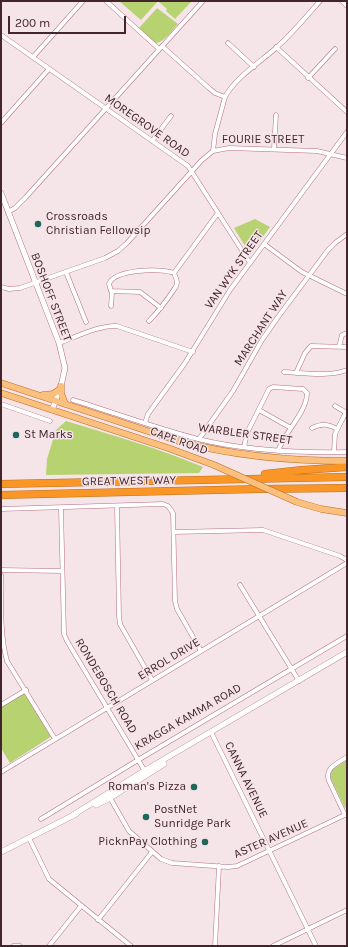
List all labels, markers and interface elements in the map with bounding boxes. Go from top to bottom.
scale bar [10,8,128,34]
text: 200 m [15,16,50,30]
street label: MOREGROVE ROAD [102,91,192,161]
street label: FOURIE STREET [222,133,304,147]
place label: Crossroads Christian Fellowsip [46,210,151,238]
marker: Crossroads Christian Fellowsip [33,219,43,229]
street label: VAN WYK STREET [202,228,266,312]
street label: BOSHOFF STREET [27,251,75,343]
street label: MARCHANT WAY [231,287,291,369]
street label: WARBLER STREET [197,420,293,448]
street label: CAPE ROAD [148,424,210,458]
place label: St Marks [24,428,73,442]
marker: St Marks [11,430,21,440]
street label: GREAT WEST WAY [82,473,176,489]
street label: ERROL DRIVE [135,635,203,683]
street label: RONDEBOSCH ROAD [72,636,140,736]
street label: KRAGGA KAMMA ROAD [132,681,244,753]
street label: CANNA AVENUE [221,739,271,821]
place label: Roman's Pizza [108,780,186,794]
marker: Roman's Pizza [189,782,199,792]
place label: PostNet Sunridge Park [154,803,231,831]
marker: PostNet Sunridge Park [141,812,151,822]
street label: ASTER AVENUE [232,816,310,862]
place label: PicknPay Clothing [98,835,197,849]
marker: PicknPay Clothing [200,837,210,847]

